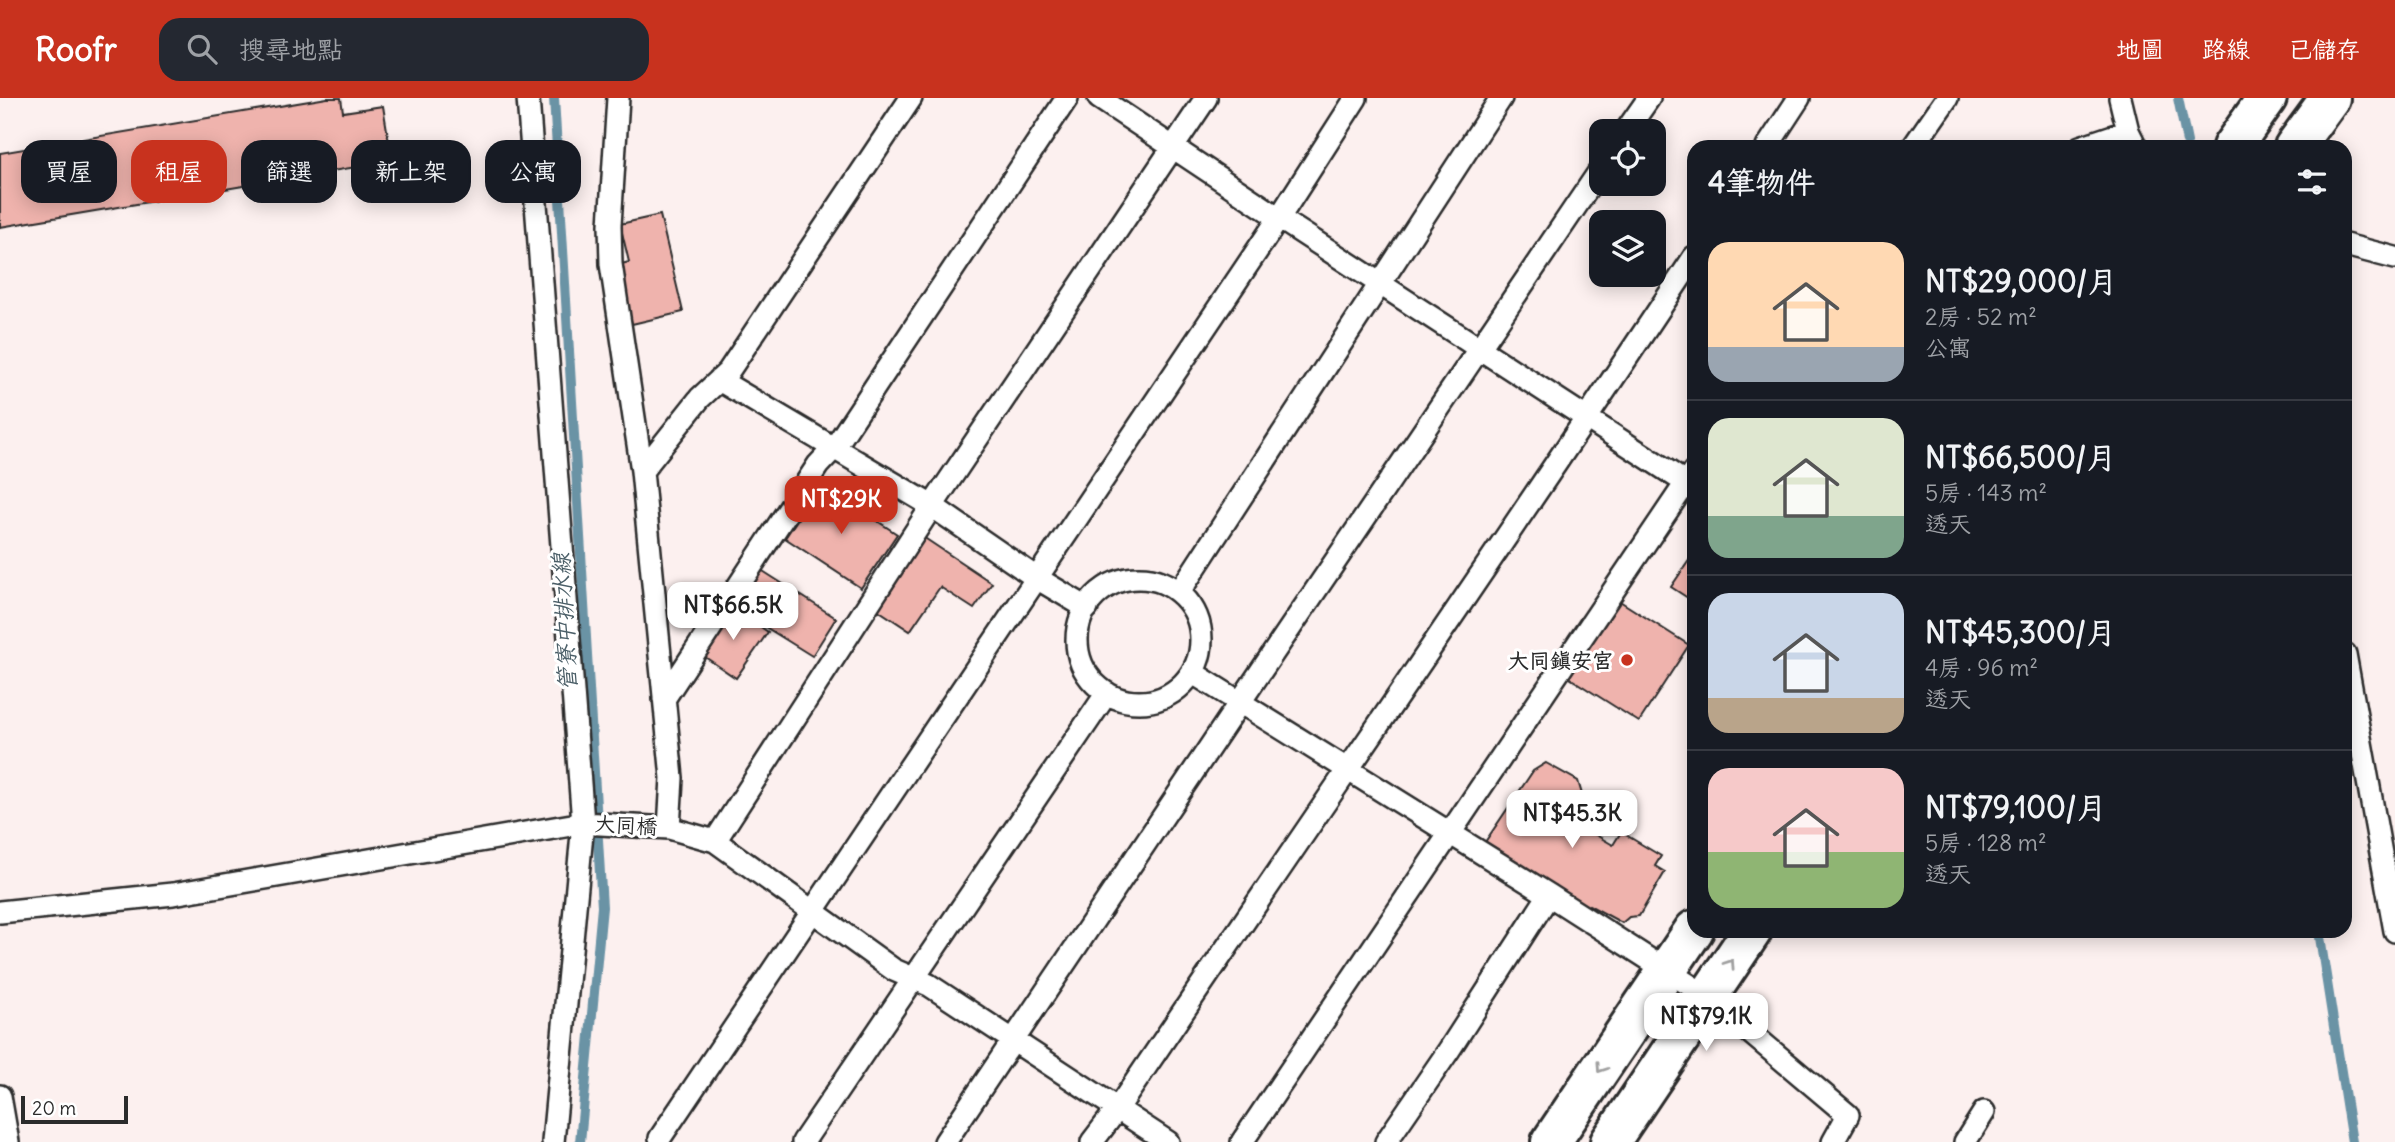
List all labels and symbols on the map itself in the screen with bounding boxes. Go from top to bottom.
pin: NT$29K [784,476,898,536]
water label: 管寮中排水線 [546,551,582,692]
pin: NT$66.5K [661,582,805,642]
place label: 大同鎮安宮 [1508,647,1613,674]
marker: 大同鎮安宮 [1619,652,1635,668]
pin: NT$45.3K [1500,790,1644,850]
street label: 大同橋 [594,810,658,840]
one-way arrow [1722,958,1735,971]
pin: NT$79.1K [1634,993,1778,1053]
one-way arrow [1597,1060,1609,1073]
scale bar [21,1093,128,1125]

